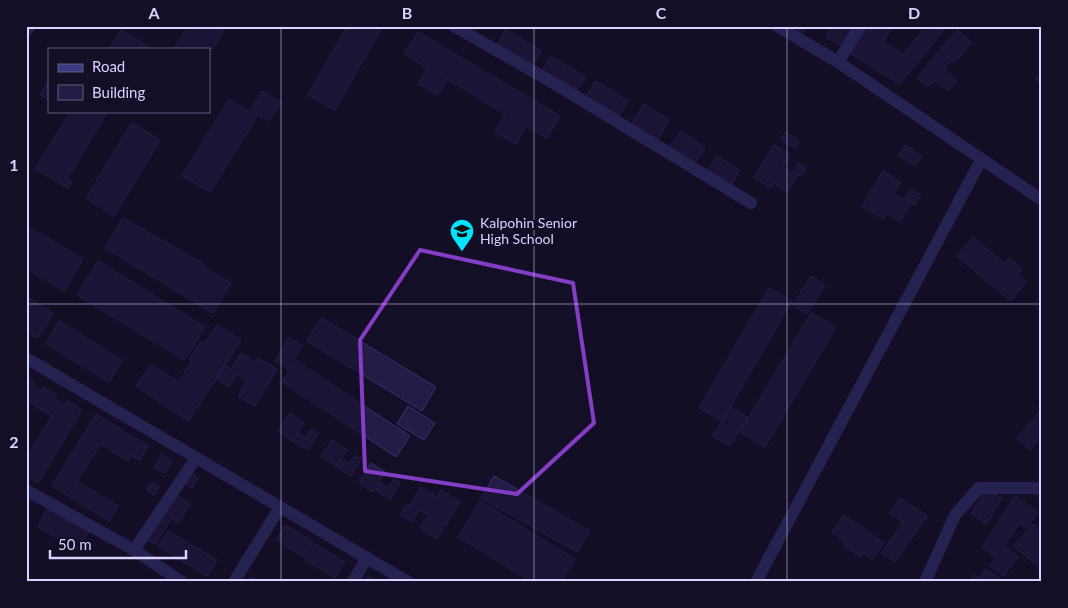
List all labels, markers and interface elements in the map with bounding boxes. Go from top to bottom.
text: A [147,3,160,22]
text: B [402,3,412,22]
text: C [656,3,667,22]
text: D [908,3,920,22]
legend [48,48,210,112]
text: Road [92,57,125,75]
text: Building [92,83,145,101]
text: 1 [9,155,19,174]
place label: Kalpohin Senior High School [480,214,577,247]
school or university icon: Kalpohin Senior High School [449,218,475,252]
text: 2 [9,432,19,451]
scale bar [50,528,186,560]
text: 50 m [58,535,92,553]

